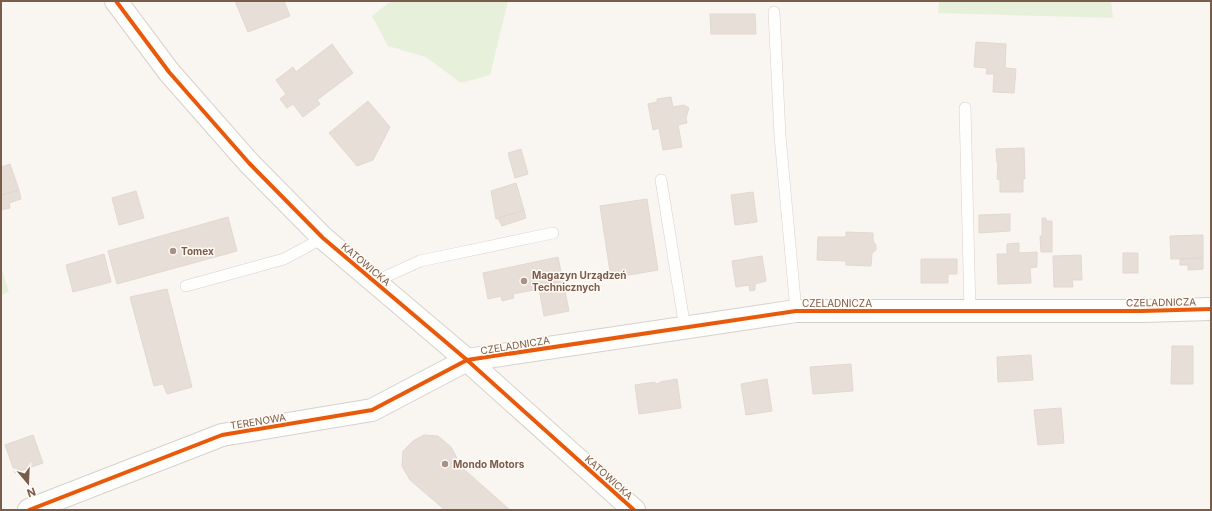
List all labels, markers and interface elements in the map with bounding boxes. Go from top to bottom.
street label: KATOWICKA [339,240,393,288]
place label: Tomex [181,245,214,257]
marker: Tomex [168,246,178,256]
place label: Magazyn Urządzeń Technicznych [532,269,627,294]
marker: Magazyn Urządzeń Technicznych [519,276,529,286]
street label: CZELADNICZA [1126,295,1196,309]
street label: CZELADNICZA [802,297,872,309]
street label: CZELADNICZA [479,334,551,356]
street label: TERENOWA [229,411,287,431]
street label: KATOWICKA [583,452,635,502]
place label: Mondo Motors [453,458,525,470]
marker: Mondo Motors [440,459,450,469]
north arrow [8,463,48,503]
text: N [25,484,38,500]

